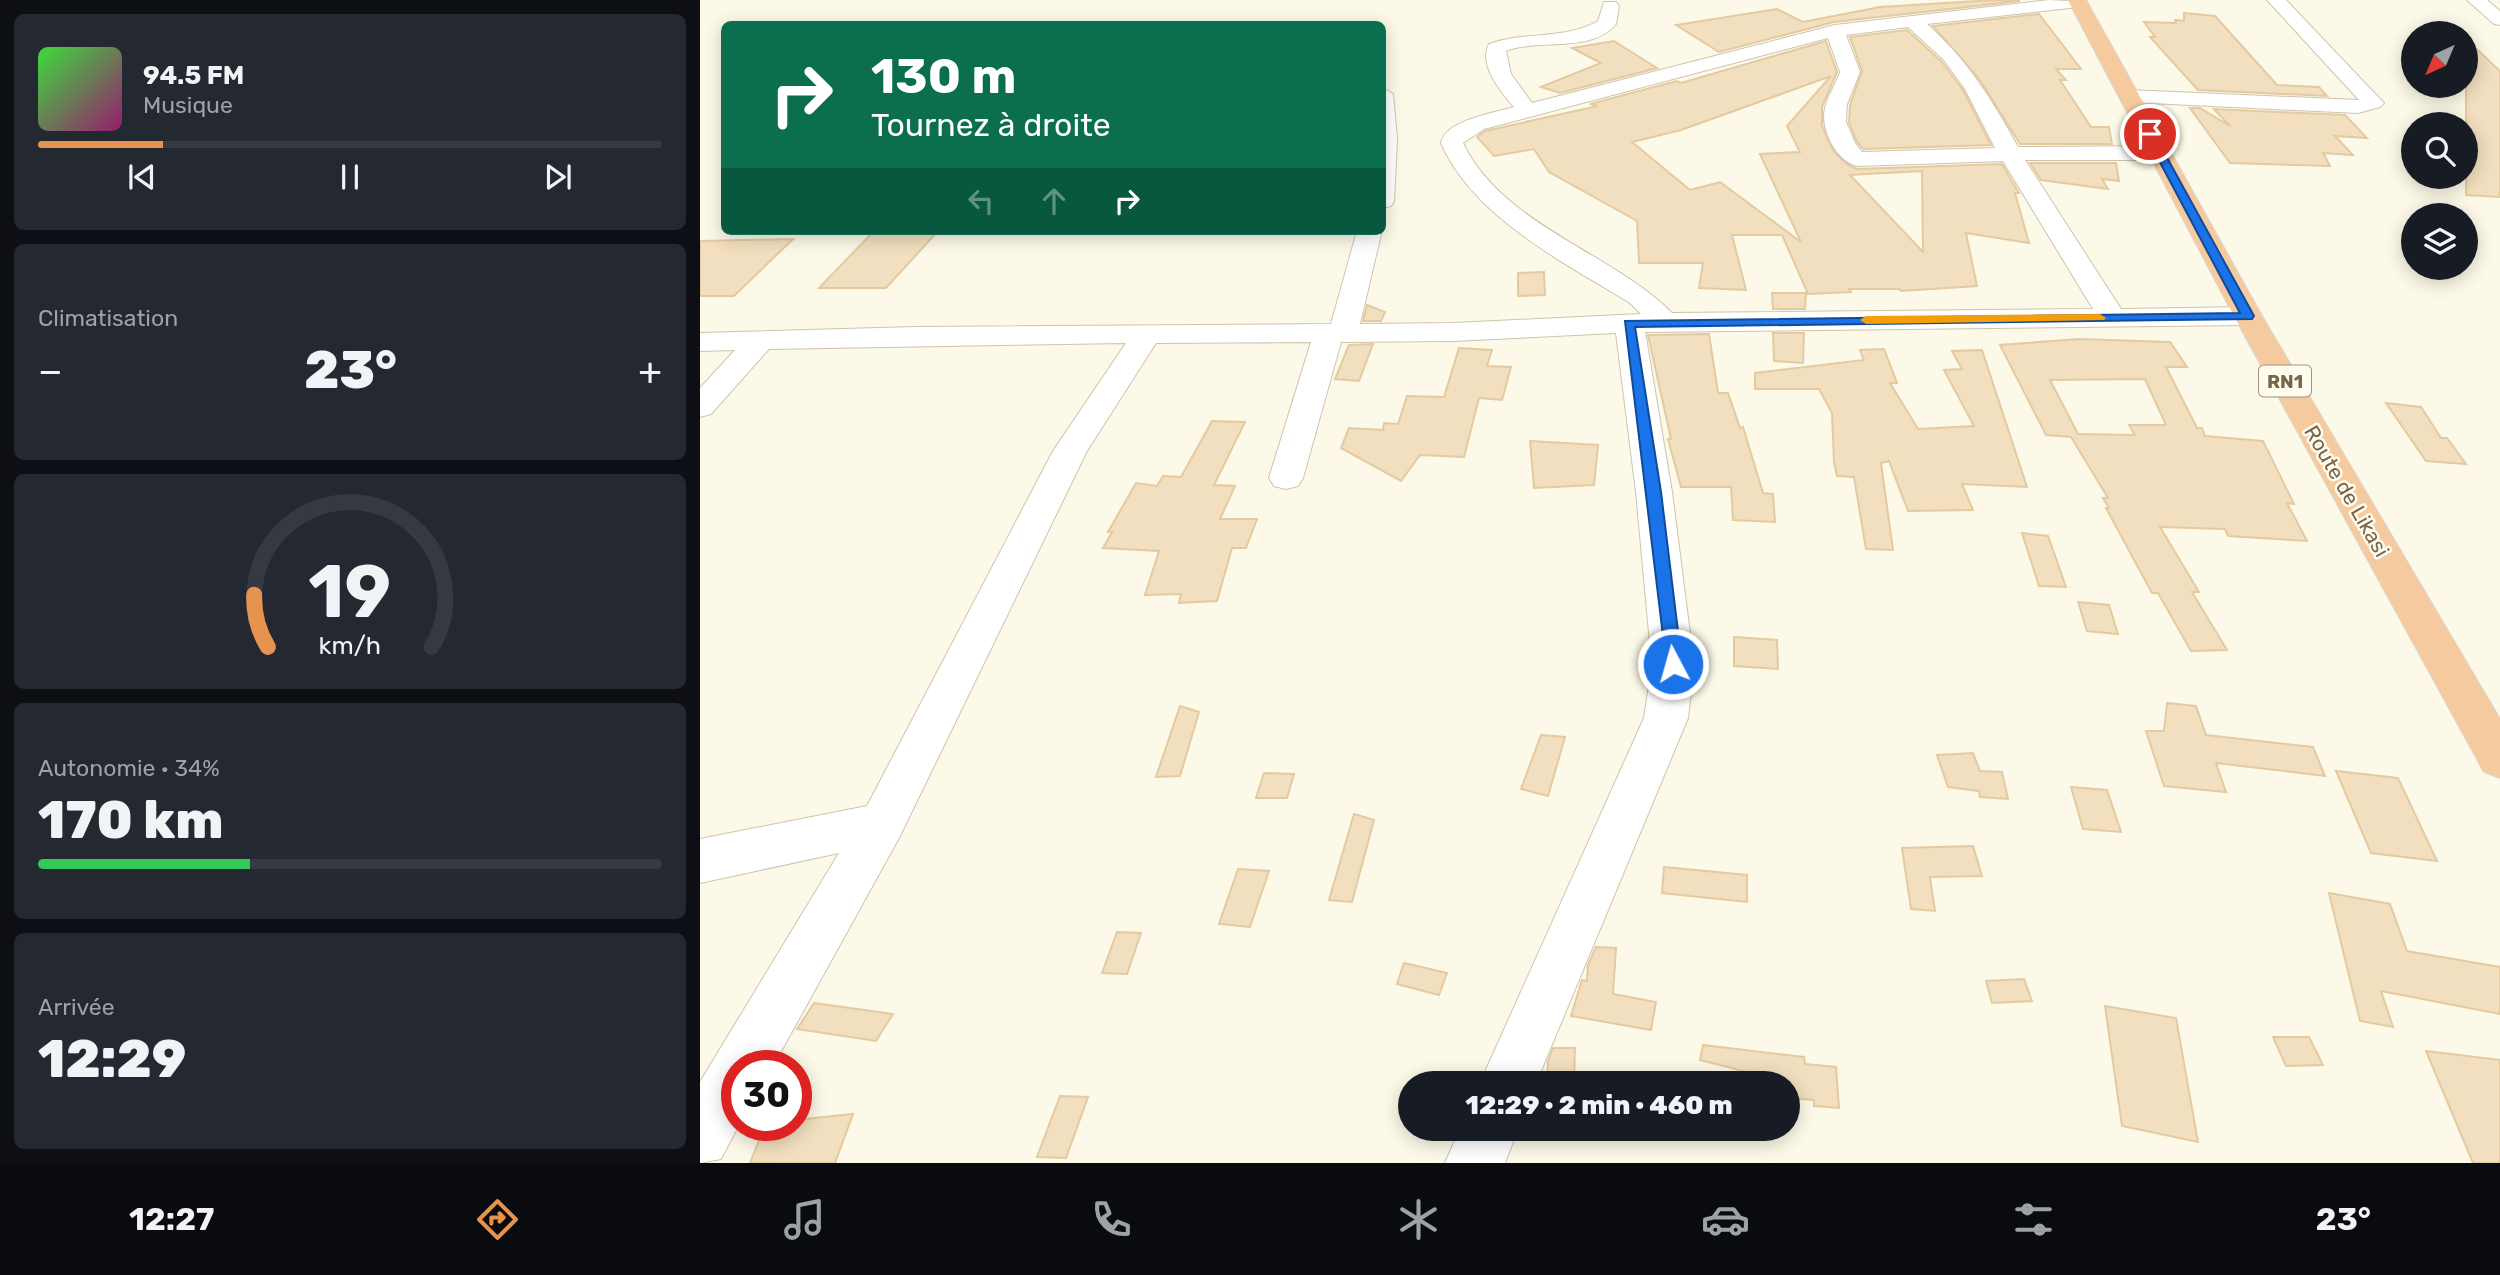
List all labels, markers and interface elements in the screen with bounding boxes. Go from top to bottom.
north arrow [2401,21,2478,98]
map controls [2401,21,2478,280]
text: 130 m [871,47,1016,105]
icon: right [756,49,847,140]
text: 94.5 FM [143,60,244,91]
text: Musique [143,91,233,119]
pin [2120,104,2180,164]
text: Tournez à droite [871,106,1111,144]
button: search [2401,112,2478,189]
icon: arrive [2131,115,2169,153]
icon: previous [123,158,161,196]
icon: pause [331,158,369,196]
icon: next [539,158,577,196]
icon: left [962,182,1000,220]
icon: ahead [1035,182,1073,220]
icon: right [1108,182,1146,220]
button: layers [2401,203,2478,280]
text: Climatisation [38,304,178,332]
text: 23° [304,339,397,401]
text: − [38,348,63,394]
text: + [638,348,662,394]
road number: RN1 [2259,366,2311,396]
street label: Route de Likasi [2299,421,2395,561]
text: 19 [309,550,391,636]
position arrow [1636,627,1710,701]
text: km/h [319,631,381,660]
text: Autonomie · 34% [38,754,220,782]
text: 170 km [38,789,223,851]
text: Arrivée [38,993,115,1021]
text: 12:29 [38,1028,186,1090]
speed limit sign: 30 [721,1050,812,1141]
text: 12:29 · 2 min · 460 m [1465,1090,1733,1121]
icon: directions [473,1195,522,1244]
icon: music [780,1195,829,1244]
icon: phone [1087,1195,1136,1244]
icon: climate [1394,1195,1443,1244]
icon: car [1701,1195,1750,1244]
icon: filters [2009,1195,2058,1244]
text: 12:27 [129,1200,214,1238]
text: 23° [2316,1200,2371,1238]

